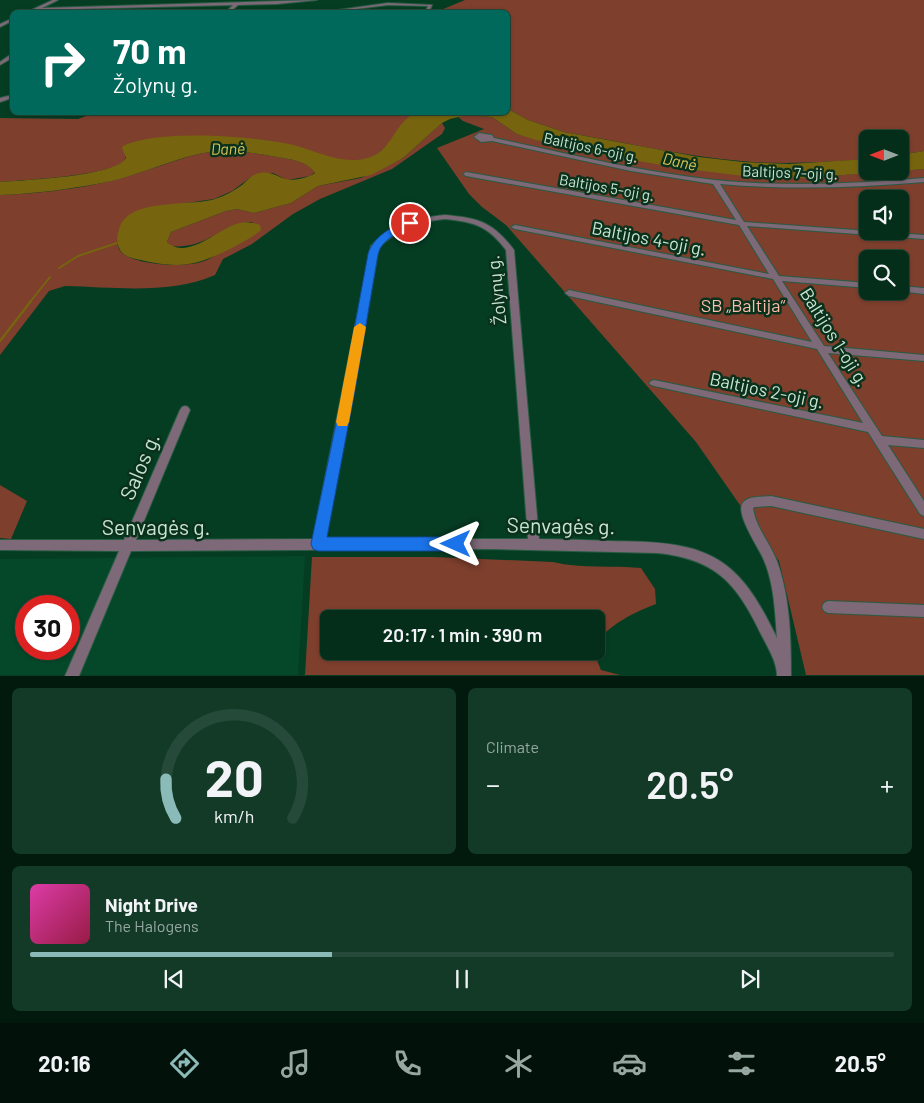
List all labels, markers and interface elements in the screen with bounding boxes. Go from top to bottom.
text: 70 m [113,29,187,71]
icon: right [30,30,95,95]
text: Žolynų g. [113,71,198,97]
street label: Baltijos 6-oji g. [542,128,640,166]
north arrow [859,130,909,180]
map controls [859,130,909,300]
water label: Danė [211,138,245,158]
water label: Danė [661,148,699,174]
street label: Baltijos 7-oji g. [742,161,838,183]
street label: Baltijos 5-oji g. [558,170,656,204]
button: sound [859,190,909,240]
pin [389,202,431,244]
icon: arrive [396,209,424,237]
street label: Baltijos 4-oji g. [590,216,708,260]
button: search [859,250,909,300]
street label: Žolynų g. [481,254,511,326]
street label: Baltijos 1-oji g. [796,283,874,391]
park label: SB „Baltija“ [701,294,785,316]
street label: Baltijos 2-oji g. [708,367,826,413]
street label: Salos g. [114,429,164,503]
street label: Senvagės g. [506,512,616,538]
street label: Senvagės g. [102,514,210,539]
position arrow [429,517,481,569]
speed limit sign: 30 [15,595,80,660]
text: 20:17 · 1 min · 390 m [383,623,542,646]
text: Climate [486,737,539,756]
text: 20 [205,745,263,807]
text: 20.5° [646,761,734,807]
text: − [486,767,500,801]
text: + [880,767,894,801]
text: km/h [214,805,254,827]
text: Night Drive [105,893,198,916]
text: The Halogens [105,916,199,935]
icon: previous [160,965,188,993]
icon: pause [448,965,476,993]
icon: next [736,965,764,993]
icon: directions [167,1046,202,1081]
icon: music [278,1046,313,1081]
icon: phone [390,1046,425,1081]
icon: climate [501,1046,536,1081]
icon: car [612,1046,647,1081]
icon: filters [724,1046,759,1081]
text: 20:16 [38,1050,91,1076]
text: 20.5° [835,1050,886,1076]

